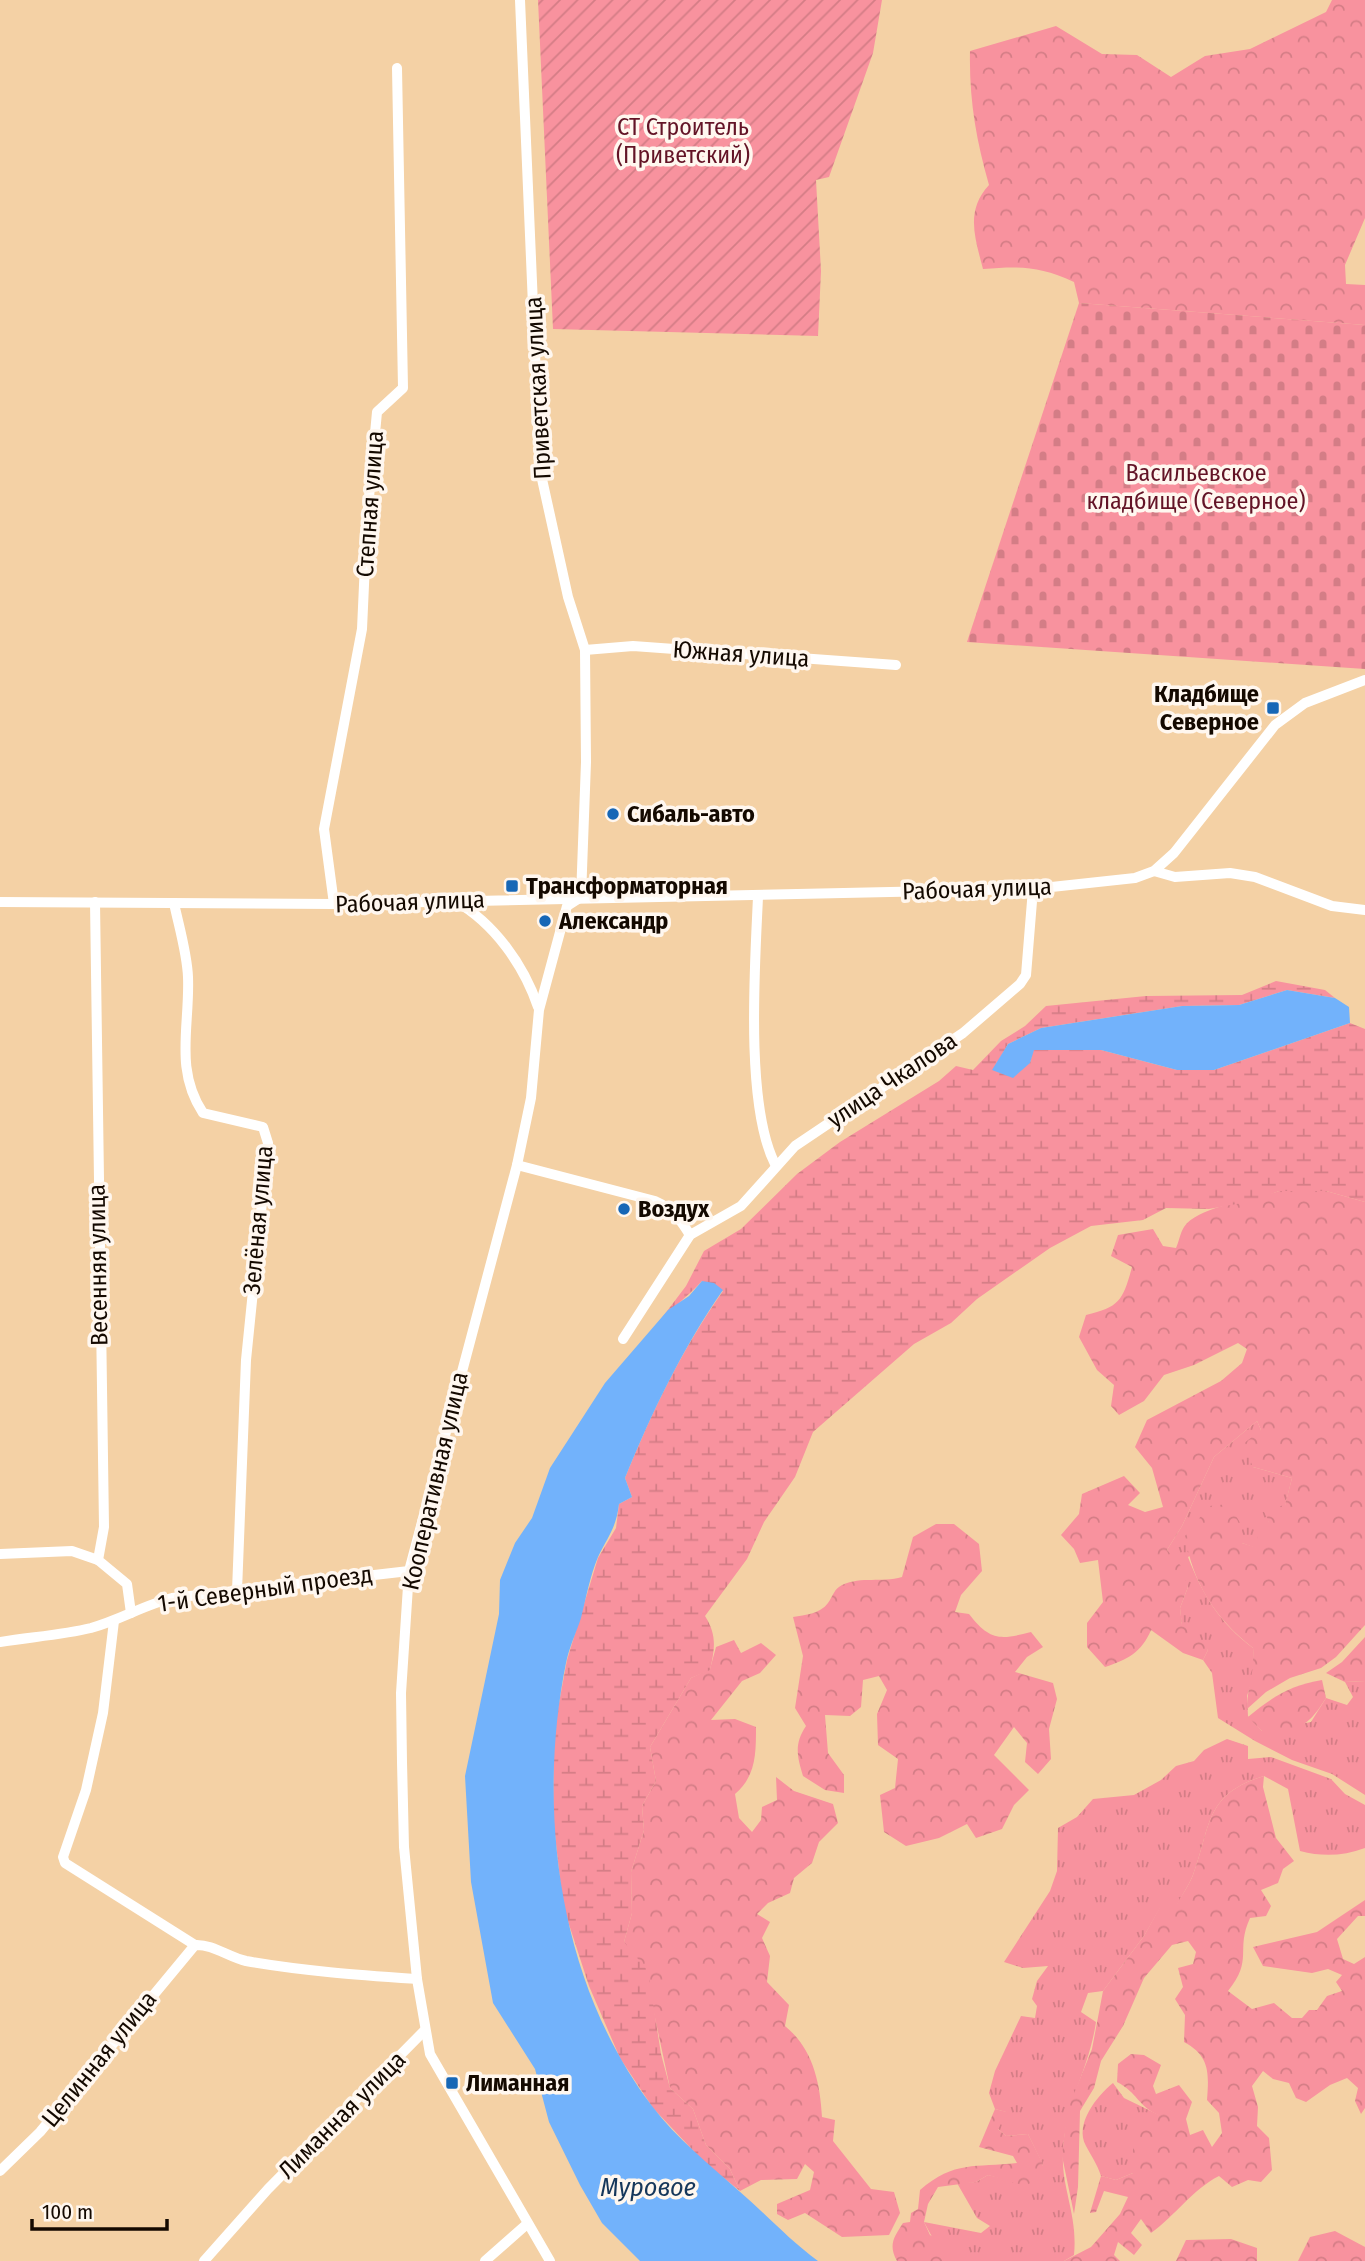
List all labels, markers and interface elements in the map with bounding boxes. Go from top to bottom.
park label: СТ Строитель (Приветский) [616,113,750,169]
street label: Приветская улица [519,296,557,480]
street label: Степная улица [351,430,389,578]
park label: Васильевское кладбище (Северное) [1087,459,1305,515]
street label: Южная улица [672,635,810,673]
place label: Кладбище Северное [1154,680,1259,736]
marker: Кладбище Северное [1265,700,1281,716]
place label: Сибаль-авто [627,800,755,828]
marker: Сибаль-авто [605,806,621,822]
place label: Трансформаторная [526,872,728,900]
street label: Рабочая улица [902,872,1052,906]
marker: Трансформаторная [504,878,520,894]
street label: Рабочая улица [335,885,485,919]
place label: Александр [558,907,668,935]
marker: Александр [537,913,553,929]
street label: улица Чкалова [822,1026,962,1134]
street label: Зелёная улица [238,1144,278,1296]
street label: Весенняя улица [83,1184,113,1346]
place label: Воздух [638,1195,710,1223]
marker: Воздух [616,1201,632,1217]
street label: Кооперативная улица [396,1369,474,1593]
street label: 1-й Северный проезд [156,1560,374,1618]
street label: Целинная улица [36,1986,162,2132]
street label: Лиманная улица [273,2046,411,2184]
place label: Лиманная [466,2069,569,2097]
marker: Лиманная [444,2075,460,2091]
water label: Муровое [600,2172,696,2203]
scale bar [32,2188,166,2232]
text: 100 m [42,2199,93,2225]

